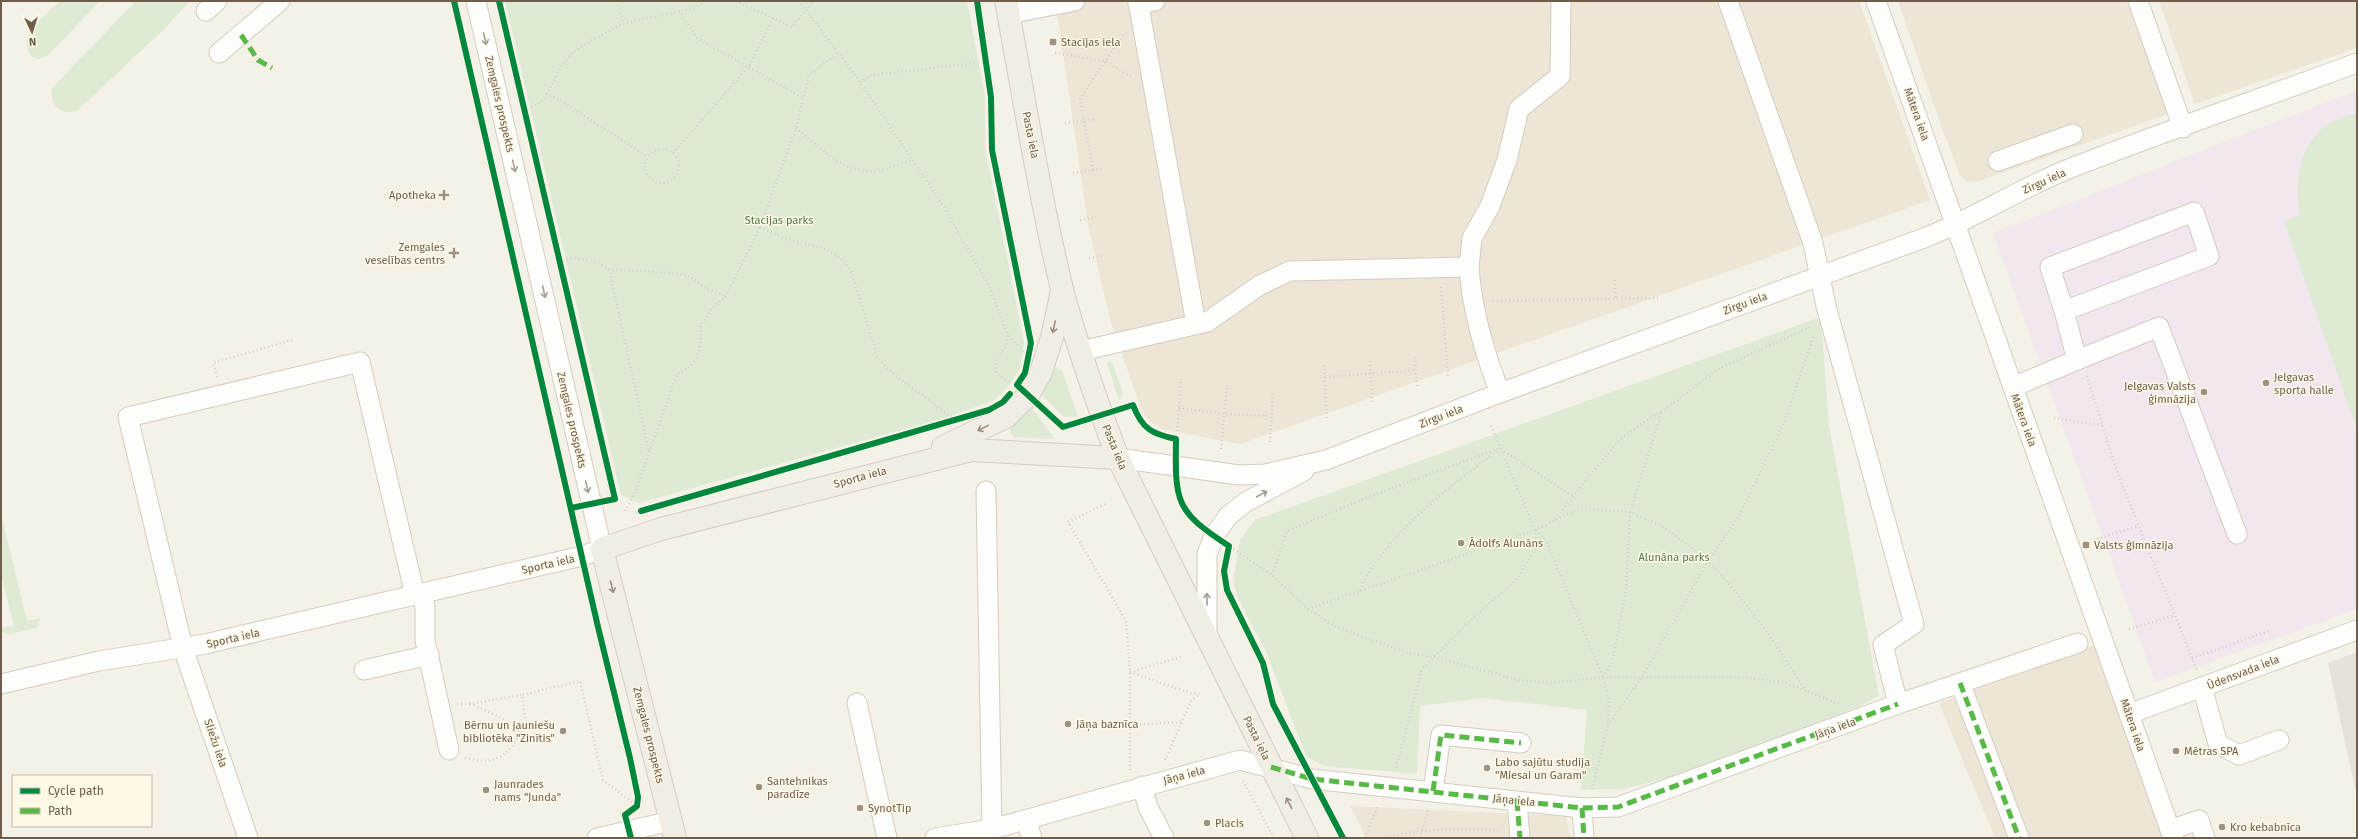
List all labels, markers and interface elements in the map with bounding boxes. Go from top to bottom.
north arrow [12,12,52,52]
one-way arrow [481,32,489,45]
text: N [29,35,37,48]
place label: Stacijas iela [1061,36,1121,49]
marker: Stacijas iela [1048,37,1058,47]
street label: Zemgales prospekts [482,55,517,154]
street label: Mātera iela [1901,86,1932,142]
street label: Pasta iela [1020,110,1041,160]
one-way arrow [511,159,519,172]
street label: Zirgu iela [2020,166,2068,197]
place label: Apotheka [389,189,436,202]
marker: Apotheka [439,190,449,200]
park label: Stacijas parks [745,214,813,227]
place label: Zemgales veselības centrs [365,241,445,267]
marker: Zemgales veselības centrs [448,247,460,259]
one-way arrow [540,285,548,298]
street label: Zirgu iela [1721,289,1769,317]
one-way arrow [1050,321,1058,334]
street label: Zemgales prospekts [554,371,589,470]
place label: Jelgavas sporta halle [2274,371,2334,397]
marker: Jelgavas sporta halle [2261,378,2271,388]
place label: Jelgavas Valsts ģimnāzija [2124,380,2196,406]
marker: Jelgavas Valsts ģimnāzija [2199,387,2209,397]
street label: Mātera iela [2008,392,2039,448]
street label: Zirgu iela [1417,402,1465,431]
street label: Pasta iela [1100,423,1130,472]
one-way arrow [977,425,989,432]
street label: Sporta iela [832,464,888,491]
one-way arrow [584,481,592,494]
one-way arrow [1256,489,1268,497]
place label: Ādolfs Alunāns [1469,537,1543,550]
marker: Ādolfs Alunāns [1456,538,1466,548]
place label: Valsts ģimnāzija [2094,539,2174,552]
marker: Valsts ģimnāzija [2081,540,2091,550]
park label: Alunāna parks [1638,551,1710,564]
street label: Sporta iela [520,552,576,577]
one-way arrow [608,580,616,593]
one-way arrow [1203,593,1211,606]
street label: Sporta iela [205,626,261,651]
street label: Ūdensvada iela [2205,653,2281,692]
street label: Zemgales prospekts [630,686,667,785]
street label: Mātera iela [2117,697,2148,753]
street label: Pasta iela [1240,714,1273,763]
street label: Jāņa iela [1813,715,1858,743]
street label: Sliežu iela [201,717,230,769]
place label: Jāņa baznīca [1076,718,1139,732]
place label: Bērnu un jauniešu bibliotēka "Zinītis" [463,719,555,745]
marker: Jāņa baznīca [1063,719,1073,729]
marker: Bērnu un jauniešu bibliotēka "Zinītis" [558,726,568,736]
place label: Mētras SPA [2184,745,2239,758]
marker: Mētras SPA [2171,746,2181,756]
place label: Labo sajūtu studija "Miesai un Garam" [1495,756,1590,782]
marker: Labo sajūtu studija "Miesai un Garam" [1482,763,1492,773]
street label: Jāņa iela [1162,764,1207,788]
legend [12,775,152,827]
place label: Santehnikas paradīze [767,775,828,801]
place label: Jaunrades nams "Junda" [494,778,561,804]
marker: Santehnikas paradīze [754,782,764,792]
text: Cycle path [48,784,104,798]
marker: Jaunrades nams "Junda" [481,785,491,795]
street label: Jāņa iela [1492,792,1536,810]
one-way arrow [1285,797,1293,809]
place label: SynotTip [868,802,911,815]
marker: SynotTip [855,803,865,813]
text: Path [48,804,72,818]
place label: Placis [1215,817,1244,830]
marker: Placis [1202,818,1212,828]
place label: Kro kebabnīca [2230,821,2301,834]
marker: Kro kebabnīca [2217,822,2227,832]

